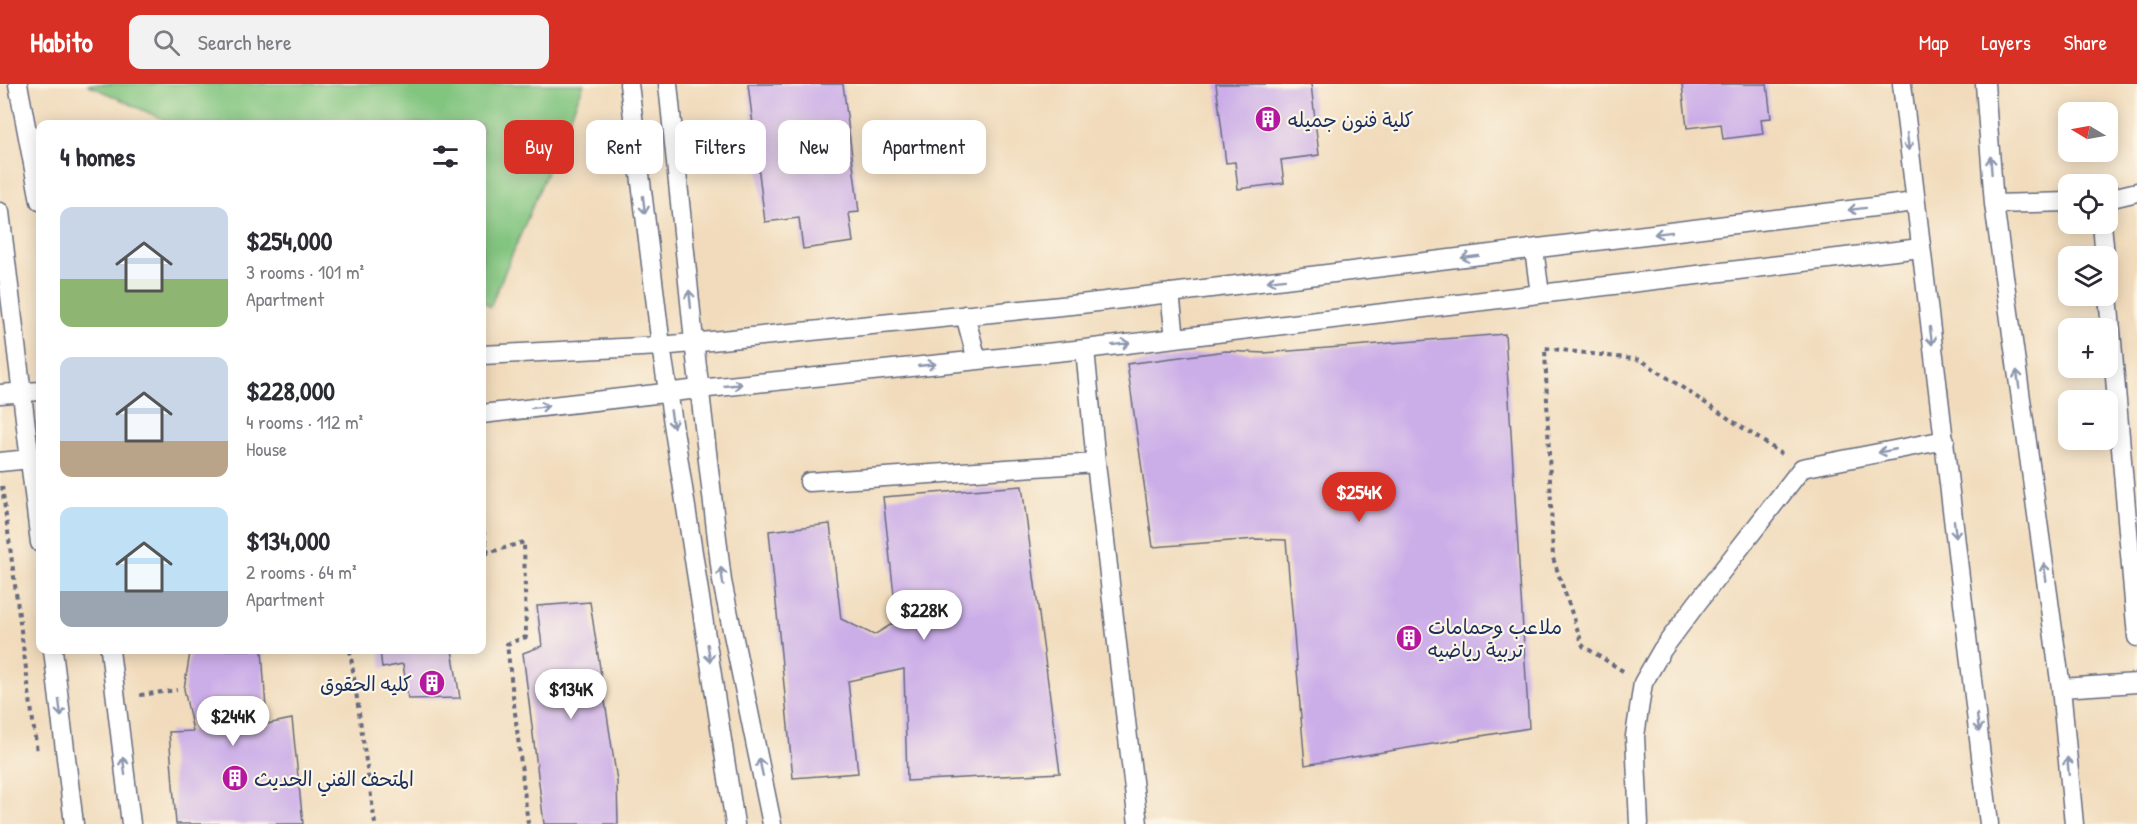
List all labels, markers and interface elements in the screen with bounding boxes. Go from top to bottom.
search box [129,15,549,69]
text: Habito [30,23,93,61]
icon: search [150,26,183,59]
text: Search here [198,27,292,57]
text: Map [1919,28,1948,57]
text: Layers [1981,28,2031,57]
text: Share [2064,28,2107,57]
north arrow [2058,102,2118,162]
map controls [2058,102,2118,450]
building icon: كلية فنون جميله [1253,104,1283,134]
place label: كلية فنون جميله [1288,106,1414,134]
chip: Buy [504,120,574,174]
chip: Rent [586,120,663,174]
chip: Filters [675,120,766,174]
chip: New [778,120,850,174]
chip: Apartment [862,120,986,174]
one-way arrow [1903,132,1914,152]
text: 4 homes [60,139,135,174]
icon: filters [429,140,462,173]
one-way arrow [1985,155,1996,175]
button: locate [2058,174,2118,234]
one-way arrow [638,194,649,214]
one-way arrow [1848,204,1867,215]
text: $254,000 [246,223,332,258]
one-way arrow [1654,228,1674,239]
icon: home [108,231,180,303]
button: layers [2058,246,2118,306]
one-way arrow [1460,251,1480,262]
text: 3 rooms · 101 m² [246,258,364,285]
one-way arrow [1267,275,1287,286]
text: Apartment [246,285,324,312]
one-way arrow [684,289,695,309]
button: + [2058,318,2118,378]
one-way arrow [1926,325,1937,345]
one-way arrow [1111,339,1131,350]
one-way arrow [917,359,937,370]
one-way arrow [2012,370,2023,389]
text: $228,000 [246,373,335,408]
one-way arrow [723,379,743,390]
icon: home [108,381,180,453]
button: − [2058,390,2118,450]
one-way arrow [529,401,549,412]
text: 4 rooms · 112 m² [246,408,363,435]
one-way arrow [667,408,678,428]
text: House [246,435,287,462]
one-way arrow [1878,446,1898,457]
pin: $254K [1317,472,1401,523]
text: $254K [1336,478,1382,505]
one-way arrow [1950,519,1961,539]
text: $134,000 [246,523,330,558]
icon: home [108,531,180,603]
text: 2 rooms · 64 m² [246,558,357,585]
one-way arrow [2039,563,2050,583]
one-way arrow [716,566,727,586]
text: Apartment [246,585,324,612]
pin: $228K [882,590,966,641]
text: $228K [900,596,948,623]
place label: ملاعب وحمامات تربية رياضيه [1428,613,1562,663]
building icon: ملاعب وحمامات تربية رياضيه [1394,623,1424,653]
one-way arrow [703,642,714,662]
building icon: كليه الحقوق [417,668,447,698]
pin: $134K [529,669,613,720]
place label: كليه الحقوق [320,670,412,697]
text: $134K [549,675,593,702]
pin: $244K [191,696,275,747]
one-way arrow [55,697,66,717]
text: $244K [211,702,255,729]
one-way arrow [1973,713,1984,732]
one-way arrow [2062,756,2073,776]
one-way arrow [118,757,129,776]
one-way arrow [754,757,766,776]
building icon: المتحف الفني الحديث [220,763,250,793]
place label: المتحف الفني الحديث [254,765,414,797]

